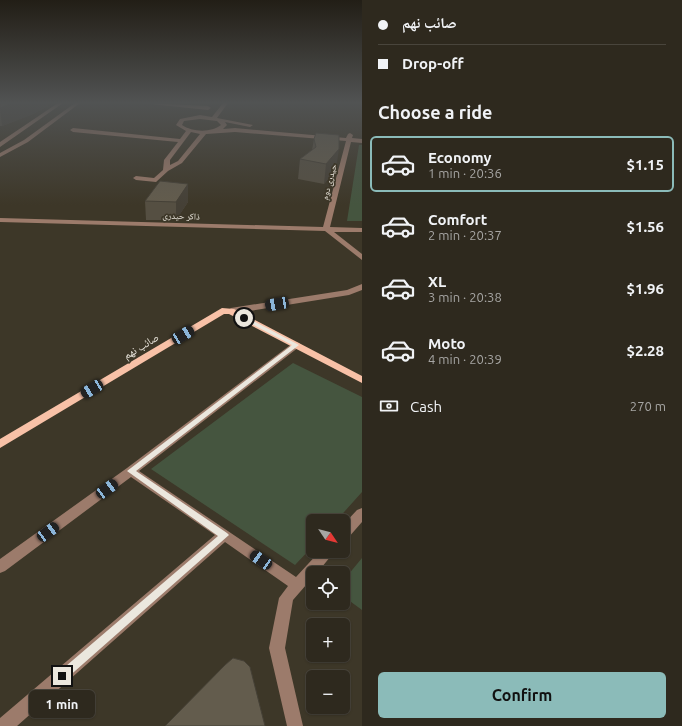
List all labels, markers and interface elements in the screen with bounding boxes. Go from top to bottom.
text: صائب نهم [402,14,457,31]
text: Drop-off [402,55,464,72]
text: Choose a ride [378,102,492,122]
icon: car [380,146,416,182]
text: Economy [428,149,492,166]
text: $1.15 [626,156,664,173]
street label: حیدری دوم [319,163,341,202]
text: 1 min · 20:36 [428,166,502,180]
icon: car [380,208,416,244]
street label: ذاکر حیدری [162,210,200,222]
text: Comfort [428,211,487,228]
text: $1.56 [626,218,664,235]
text: 2 min · 20:37 [428,228,502,242]
icon: car [380,270,416,306]
text: XL [428,273,446,290]
text: $1.96 [626,280,664,297]
text: 3 min · 20:38 [428,290,502,304]
car [264,296,290,312]
route start [235,309,253,327]
car [170,324,196,346]
street label: صائب نهم [121,331,162,363]
icon: car [380,332,416,368]
text: Moto [428,335,466,352]
text: $2.28 [626,342,664,359]
text: 4 min · 20:39 [428,352,502,366]
car [79,378,105,400]
icon: cash [378,395,400,417]
text: Cash [410,398,442,415]
text: 270 m [630,399,666,413]
car [94,477,120,501]
north arrow [306,514,350,558]
map controls [306,514,350,714]
car [35,520,61,544]
car [248,548,274,572]
button: locate [306,566,350,610]
button: + [306,618,350,662]
route end [53,667,71,685]
button: − [306,670,350,714]
button: Confirm [378,672,666,718]
callout: 1 min [29,690,95,718]
text: 1 min [46,697,78,711]

